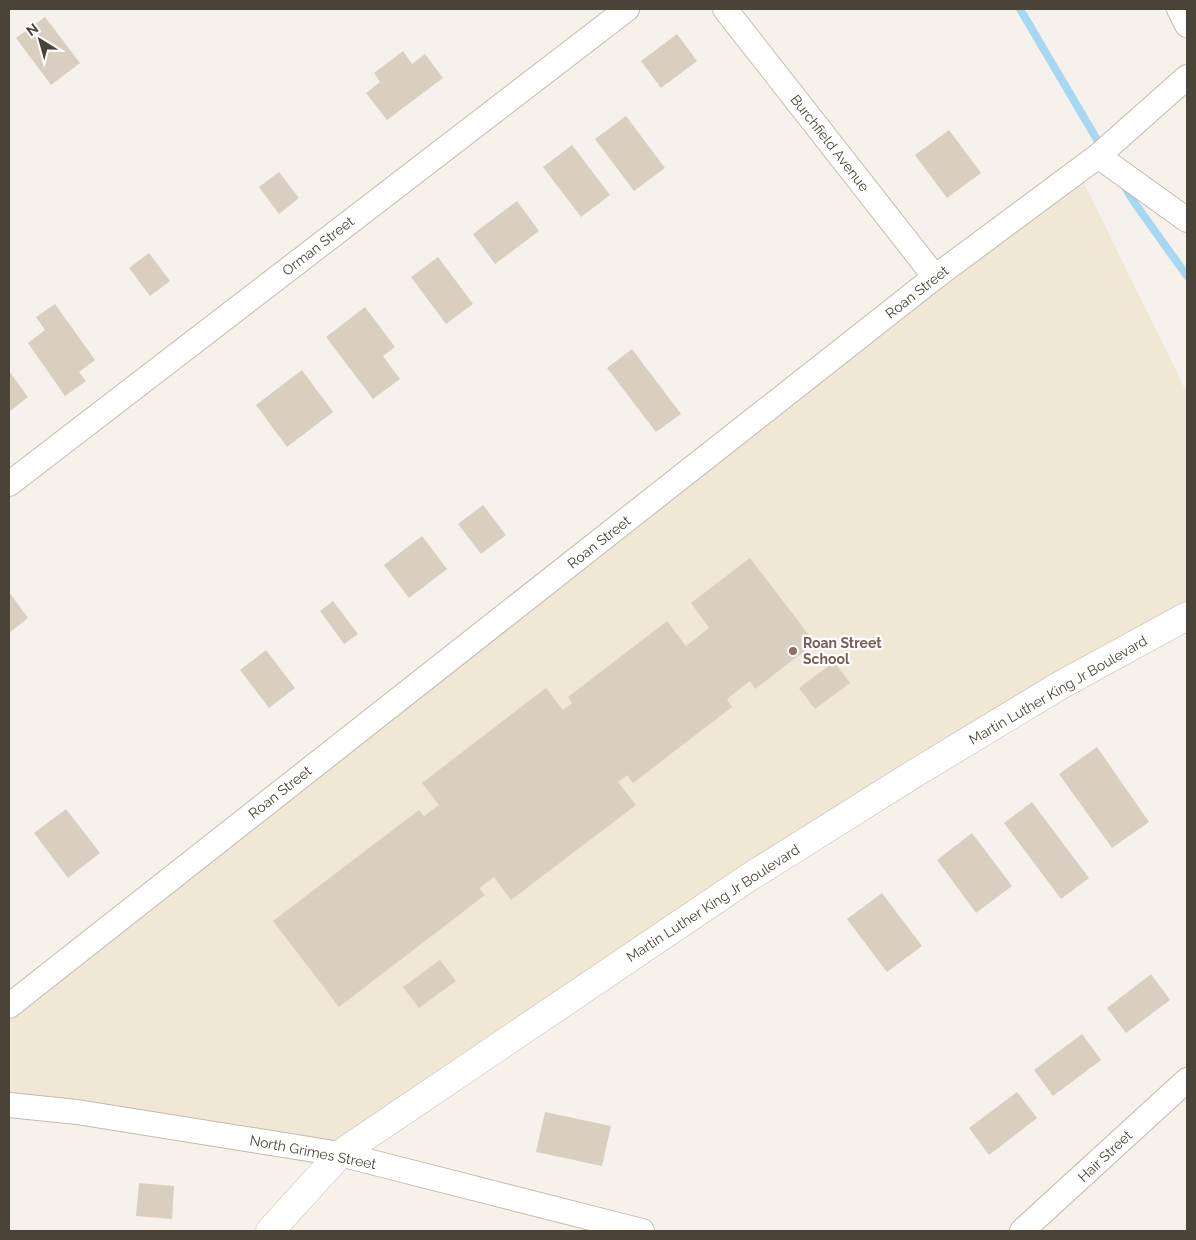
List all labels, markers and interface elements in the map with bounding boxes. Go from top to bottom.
north arrow [15,15,65,65]
text: N [23,20,41,39]
street label: Burchfield Avenue [787,92,873,194]
street label: Orman Street [279,213,357,279]
street label: Roan Street [882,262,952,322]
street label: Roan Street [564,512,634,572]
street label: Martin Luther King Jr Boulevard [966,632,1150,748]
place label: Roan Street School [803,635,882,667]
marker: Roan Street School [787,645,799,657]
street label: Roan Street [245,762,315,822]
street label: Martin Luther King Jr Boulevard [624,841,802,965]
street label: Hair Street [1075,1127,1136,1185]
street label: North Grimes Street [248,1132,378,1172]

